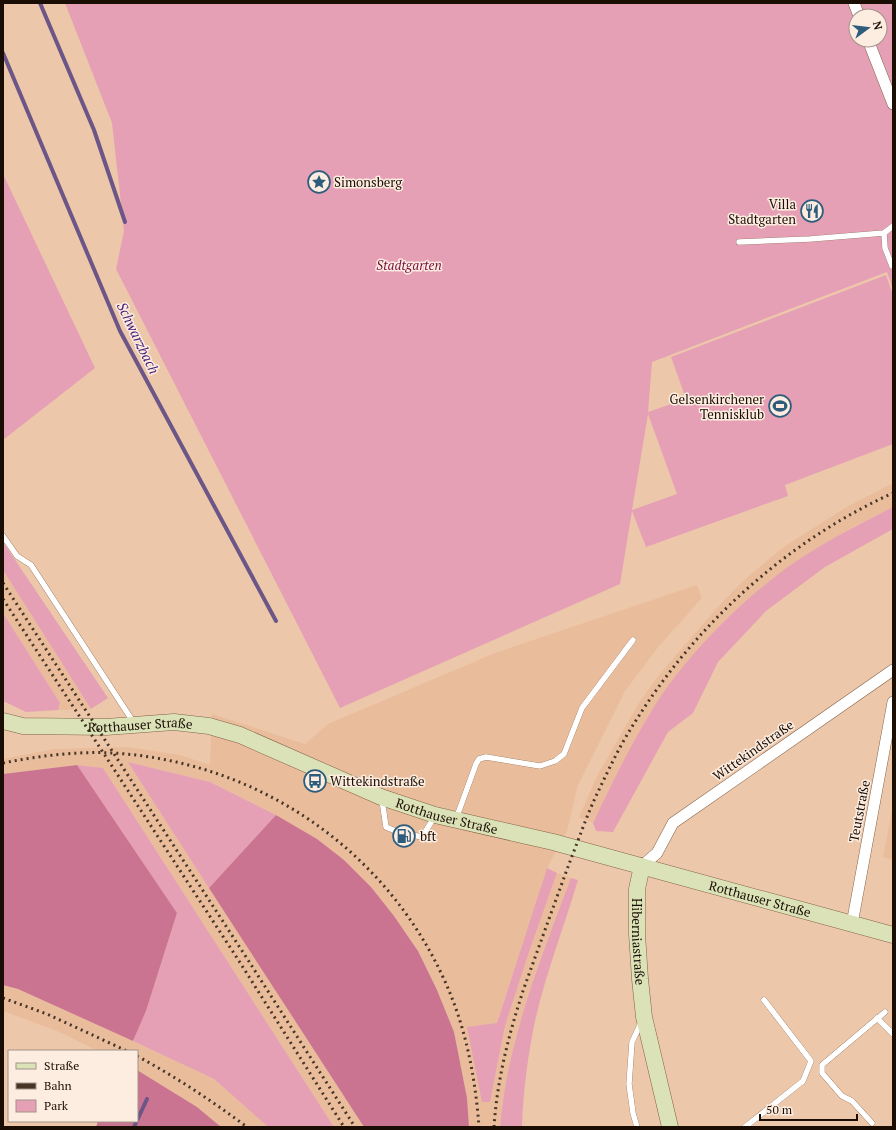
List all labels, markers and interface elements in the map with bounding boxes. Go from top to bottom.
north arrow [848,8,888,48]
text: N [870,20,886,32]
place icon: Simonsberg [306,169,332,195]
place label: Simonsberg [334,173,402,191]
place label: Villa Stadtgarten [728,195,796,228]
restaurant icon: Villa Stadtgarten [799,198,825,224]
park label: Stadtgarten [376,256,442,274]
water label: Schwarzbach [113,299,164,377]
place label: Gelsenkirchener Tennisklub [670,390,764,423]
sports icon: Gelsenkirchener Tennisklub [767,393,793,419]
street label: Rotthauser Straße [88,713,194,736]
street label: Wittekindstraße [709,715,797,785]
bus stop icon: Wittekindstraße [302,768,328,794]
place label: Wittekindstraße [330,772,425,790]
street label: Teutstraße [844,778,874,844]
street label: Rotthauser Straße [393,794,500,838]
fuel station icon: bft [391,823,417,849]
place label: bft [420,827,436,845]
street label: Rotthauser Straße [707,876,813,921]
street label: Hiberniastraße [628,898,650,986]
legend [8,1050,138,1122]
text: Straße [44,1058,79,1073]
text: Bahn [44,1078,72,1093]
scale bar [760,1096,857,1122]
text: Park [44,1098,69,1113]
text: 50 m [766,1102,793,1117]

